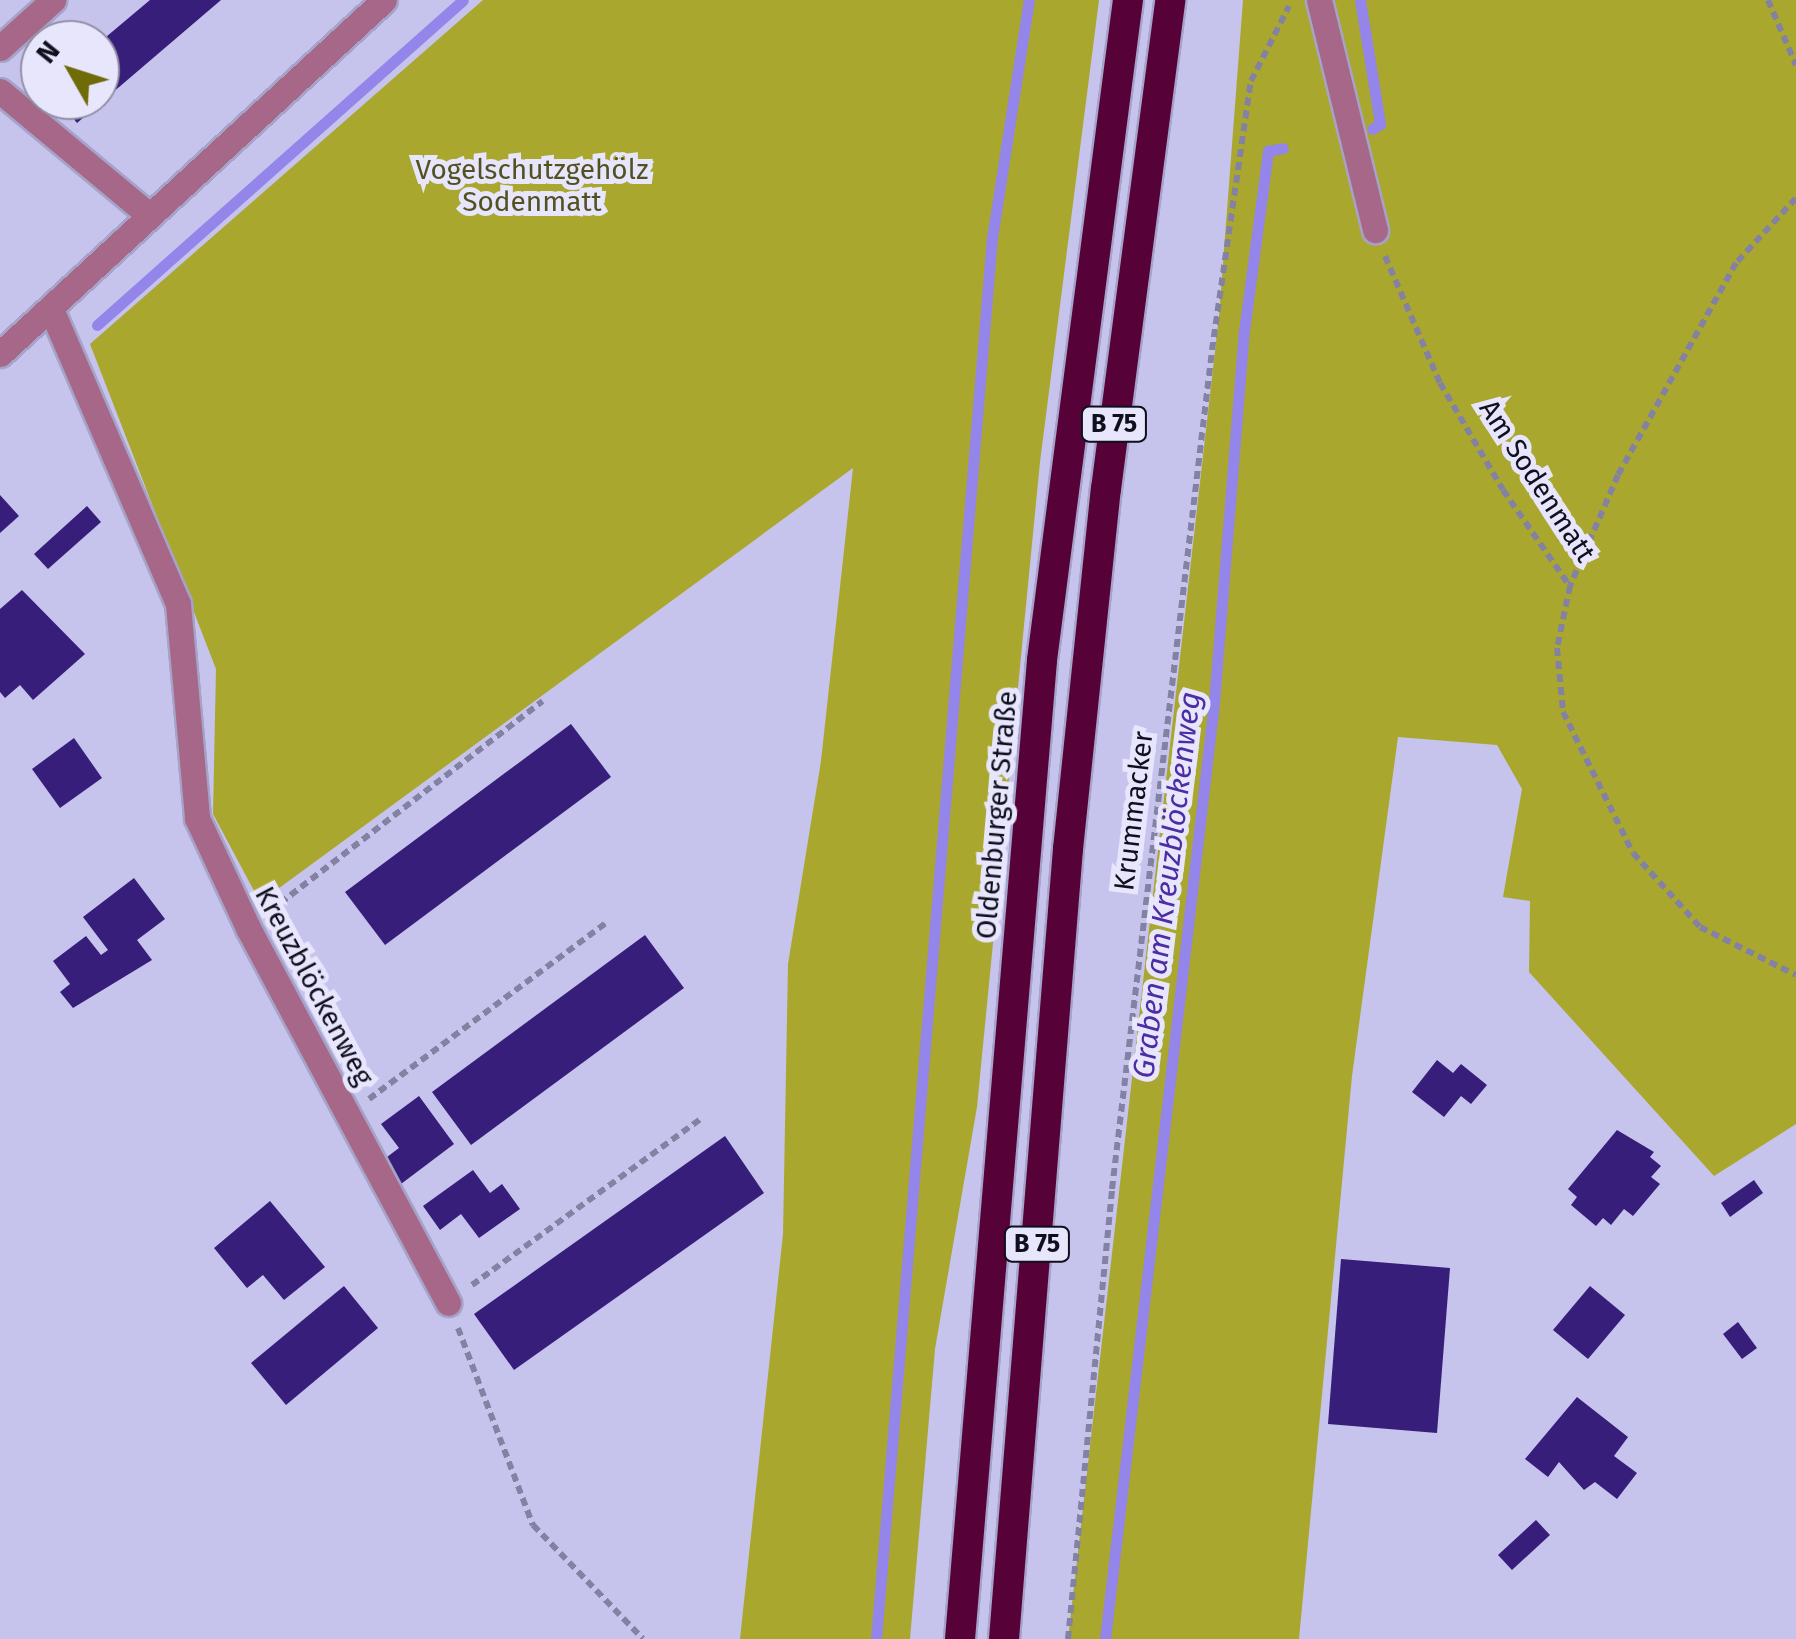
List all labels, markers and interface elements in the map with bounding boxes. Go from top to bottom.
north arrow [20,20,120,120]
text: N [29,34,67,70]
park label: Vogelschutzgehölz Sodenmatt [416,153,648,219]
street label: Am Sodenmatt [1472,393,1602,569]
road number: B 75 [1079,404,1149,444]
street label: Oldenburger Straße [969,689,1025,941]
water label: Graben am Kreuzblöckenweg [1125,690,1209,1080]
street label: Krummacker [1108,729,1160,893]
street label: Kreuzblöckenweg [247,881,381,1091]
road number: B 75 [1002,1224,1072,1264]

